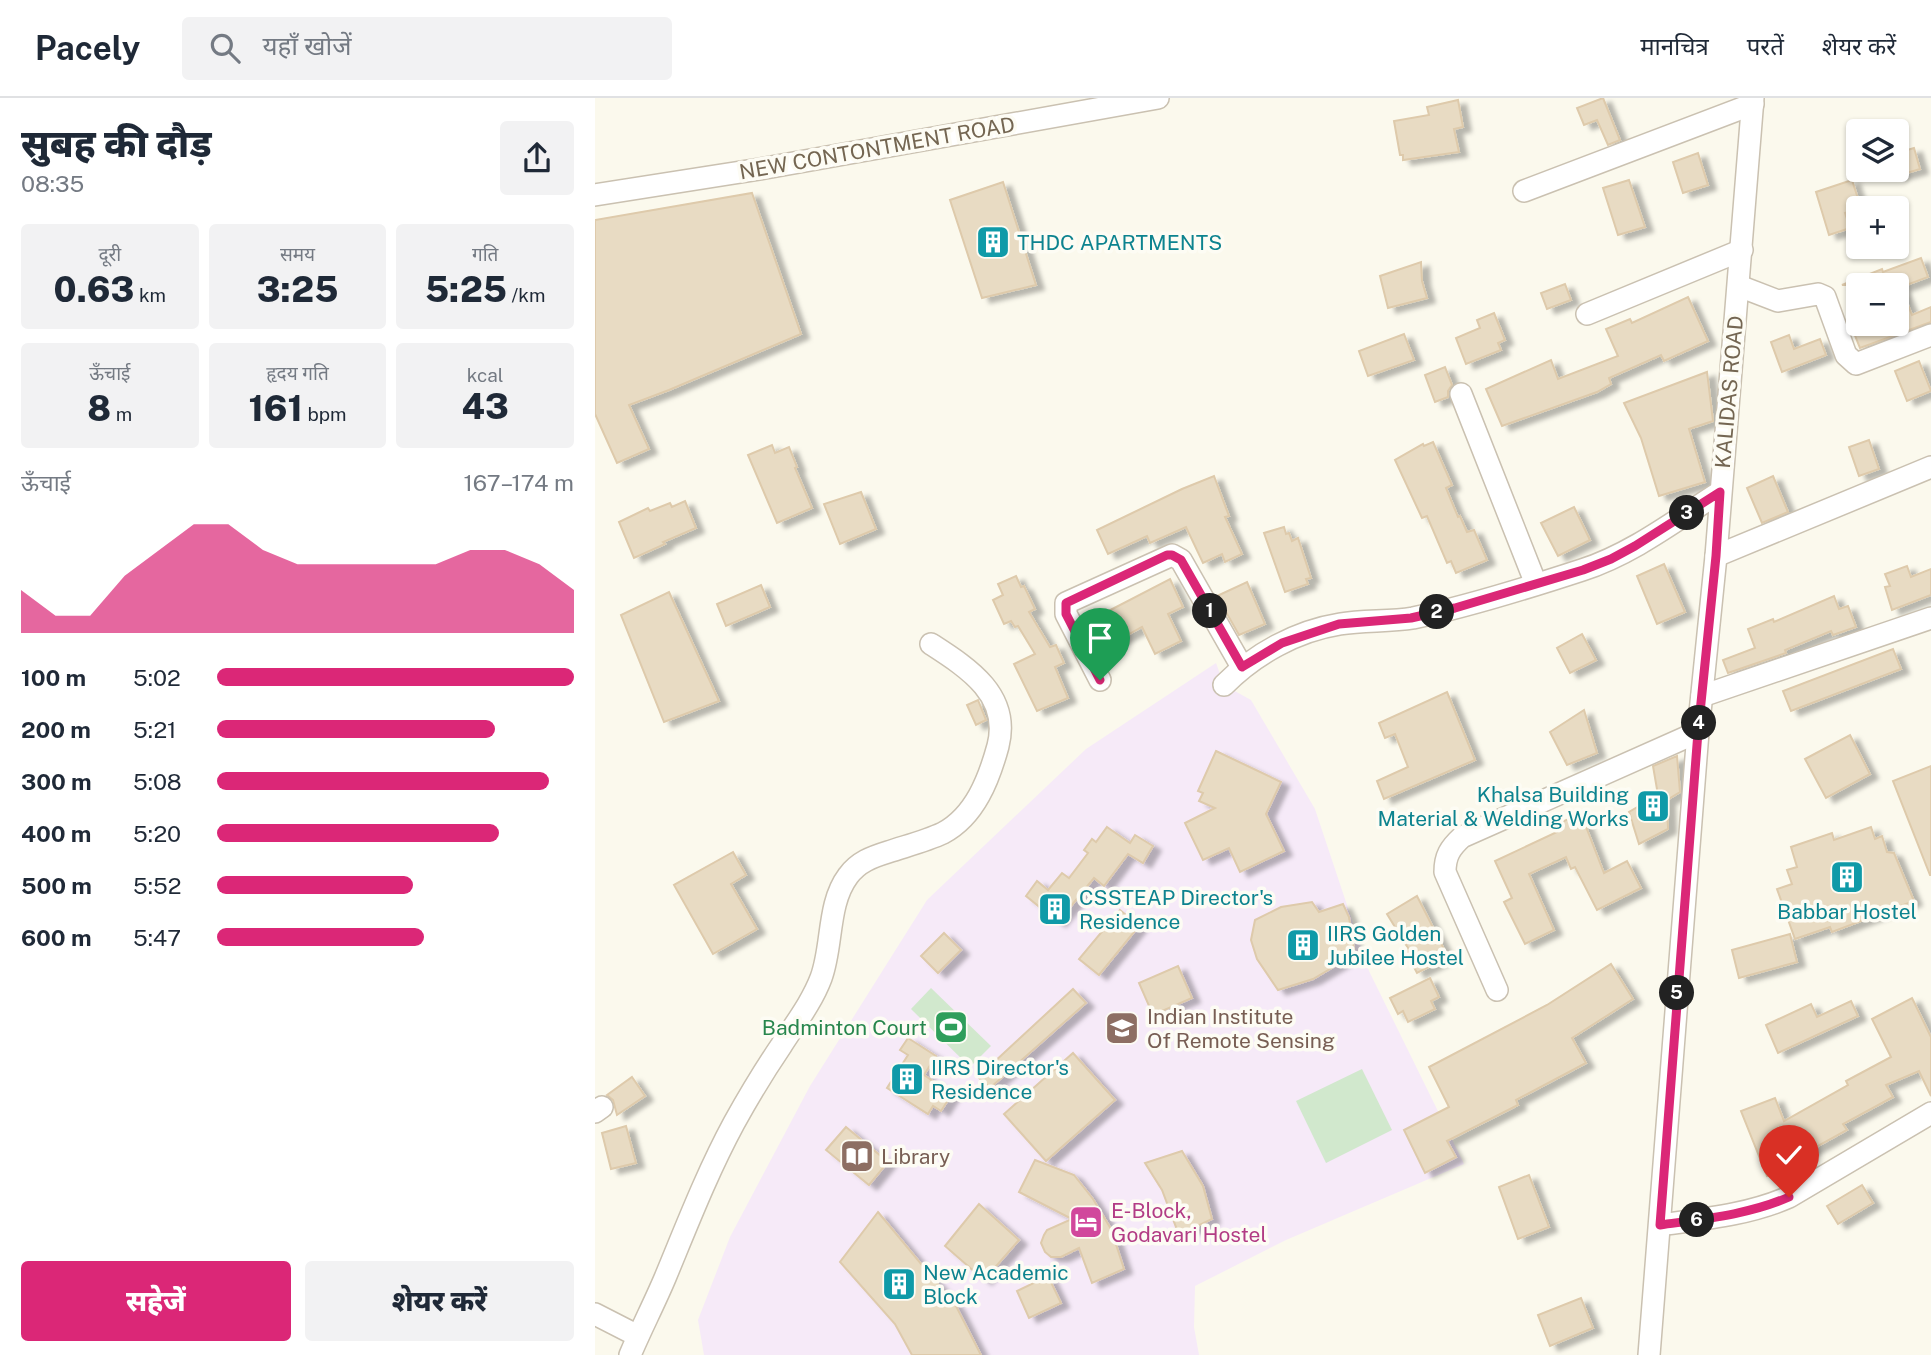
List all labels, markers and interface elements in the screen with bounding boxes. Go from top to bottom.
search box [182,17,672,80]
text: Pacely [35,29,140,67]
icon: search [206,29,244,67]
text: यहाँ खोजें [262,30,352,61]
text: मानचित्र [1640,32,1709,60]
text: परतें [1747,32,1784,60]
text: शेयर करें [1822,32,1896,60]
street label: NEW CONTONTMENT ROAD [737,111,1017,185]
map controls [1846,119,1909,336]
button: layers [1846,119,1909,182]
text: सुबह की दौड़ [21,121,211,166]
button: share [500,121,574,195]
text: 08:35 [21,170,84,197]
button: + [1846,196,1909,259]
building icon: THDC APARTMENTS [974,223,1012,261]
place label: THDC APARTMENTS [1017,230,1222,255]
text: दूरी [98,243,121,265]
text: समय [280,243,315,265]
text: गति [472,243,498,265]
text: 0.63 [54,269,134,310]
text: 3:25 [257,269,338,310]
text: 5:25 [425,269,507,310]
button: − [1846,273,1909,336]
text: km [134,284,166,306]
text: /km [507,284,545,306]
street label: KALIDAS ROAD [1710,314,1748,470]
text: ऊँचाई [89,362,130,384]
text: हृदय गति [266,362,329,384]
text: kcal [467,364,504,386]
text: 43 [462,386,509,427]
text: 8 [87,388,111,429]
text: 161 [248,388,303,429]
text: m [111,403,132,425]
text: bpm [303,403,347,425]
text: ऊँचाई [21,469,71,496]
text: 167–174 m [463,469,574,496]
pin: 3 [1669,496,1705,530]
text: 3 [1680,501,1693,523]
pin: 1 [1193,594,1227,628]
pin: 2 [1419,594,1455,630]
text: 1 [1205,599,1214,621]
text: 2 [1430,600,1443,622]
pin [1070,608,1130,680]
icon: arrive [1081,619,1119,657]
text: 100 m [21,664,86,691]
text: 5:02 [133,664,181,691]
pin: 4 [1681,706,1717,740]
text: 4 [1692,711,1705,733]
text: 200 m [21,716,91,743]
text: 5:21 [133,716,176,743]
text: 300 m [21,768,92,795]
text: 5:08 [133,768,182,795]
place label: Khalsa Building Material & Welding Works [1378,782,1629,831]
building icon: Khalsa Building Material & Welding Works [1634,787,1672,825]
text: 400 m [21,820,91,847]
text: 5:20 [133,820,181,847]
building icon: Babbar Hostel [1828,858,1866,896]
text: 500 m [21,872,92,899]
text: 5:52 [133,872,181,899]
place label: CSSTEAP Director's Residence [1079,885,1273,934]
building icon: CSSTEAP Director's Residence [1036,890,1074,928]
place label: Babbar Hostel [1777,899,1917,924]
place label: IIRS Golden Jubilee Hostel [1327,921,1464,970]
text: 600 m [21,924,91,951]
text: 5:47 [133,924,181,951]
building icon: IIRS Golden Jubilee Hostel [1284,926,1322,964]
pin: 5 [1659,976,1695,1010]
text: 5 [1670,981,1683,1003]
place label: Indian Institute Of Remote Sensing [1147,1004,1335,1053]
sports icon: Badminton Court [932,1008,970,1046]
school or university icon: Indian Institute Of Remote Sensing [1103,1009,1141,1047]
place label: Badminton Court [762,1015,927,1040]
place label: IIRS Director's Residence [931,1055,1069,1104]
building icon: IIRS Director's Residence [888,1060,926,1098]
pin [1759,1125,1819,1197]
icon: check [1770,1136,1808,1174]
library icon: Library [838,1137,876,1175]
place label: Library [881,1144,950,1169]
place label: E-Block, Godavari Hostel [1111,1198,1267,1247]
pin: 6 [1679,1202,1715,1238]
hotel icon: E-Block, Godavari Hostel [1067,1203,1105,1241]
text: 6 [1690,1208,1703,1230]
place label: New Academic Block [923,1260,1069,1309]
button: सहेजें [21,1261,291,1341]
button: शेयर करें [305,1261,574,1341]
building icon: New Academic Block [880,1265,918,1303]

